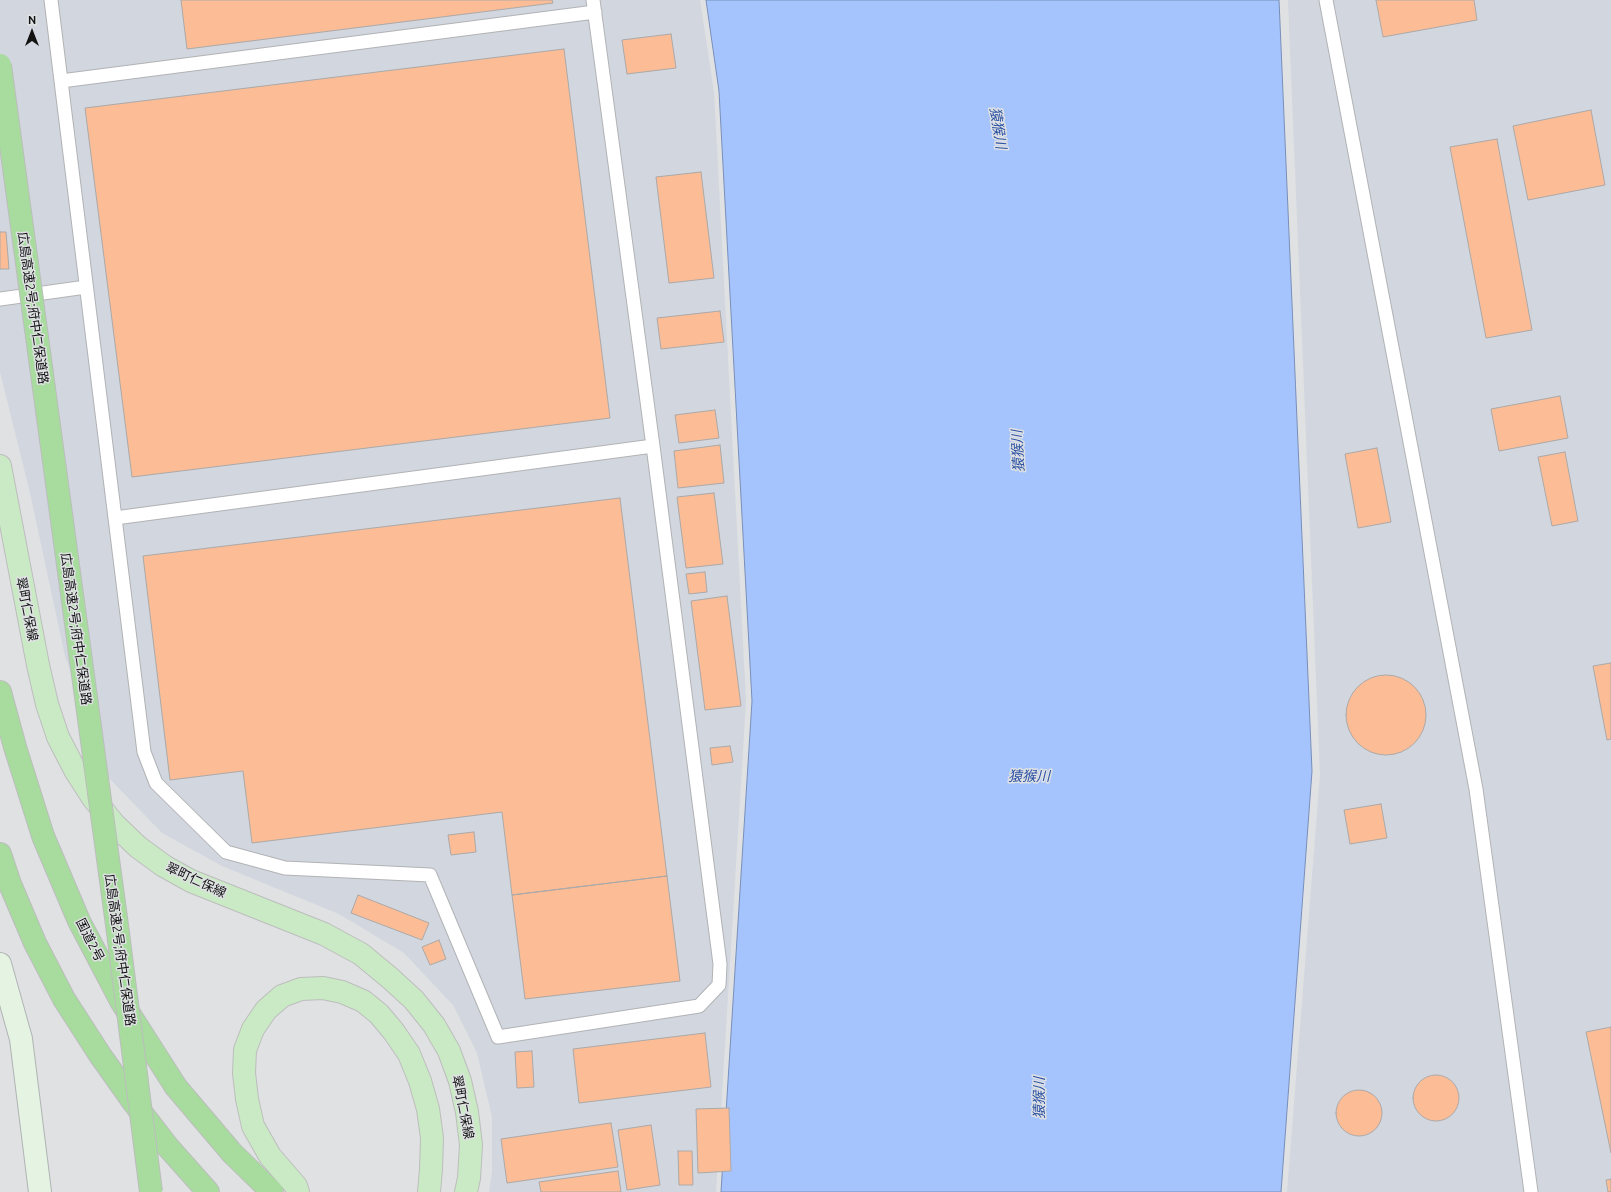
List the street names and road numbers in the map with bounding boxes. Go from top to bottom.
street label: 広島高速2号;府中仁保道路 [15,231,51,385]
street label: 広島高速2号;府中仁保道路 [58,552,94,706]
street label: 翠町仁保線 [13,576,41,642]
street label: 翠町仁保線 [163,859,229,901]
street label: 広島高速2号;府中仁保道路 [102,873,138,1027]
street label: 国道2号 [73,916,107,964]
street label: 翠町仁保線 [449,1074,477,1140]

